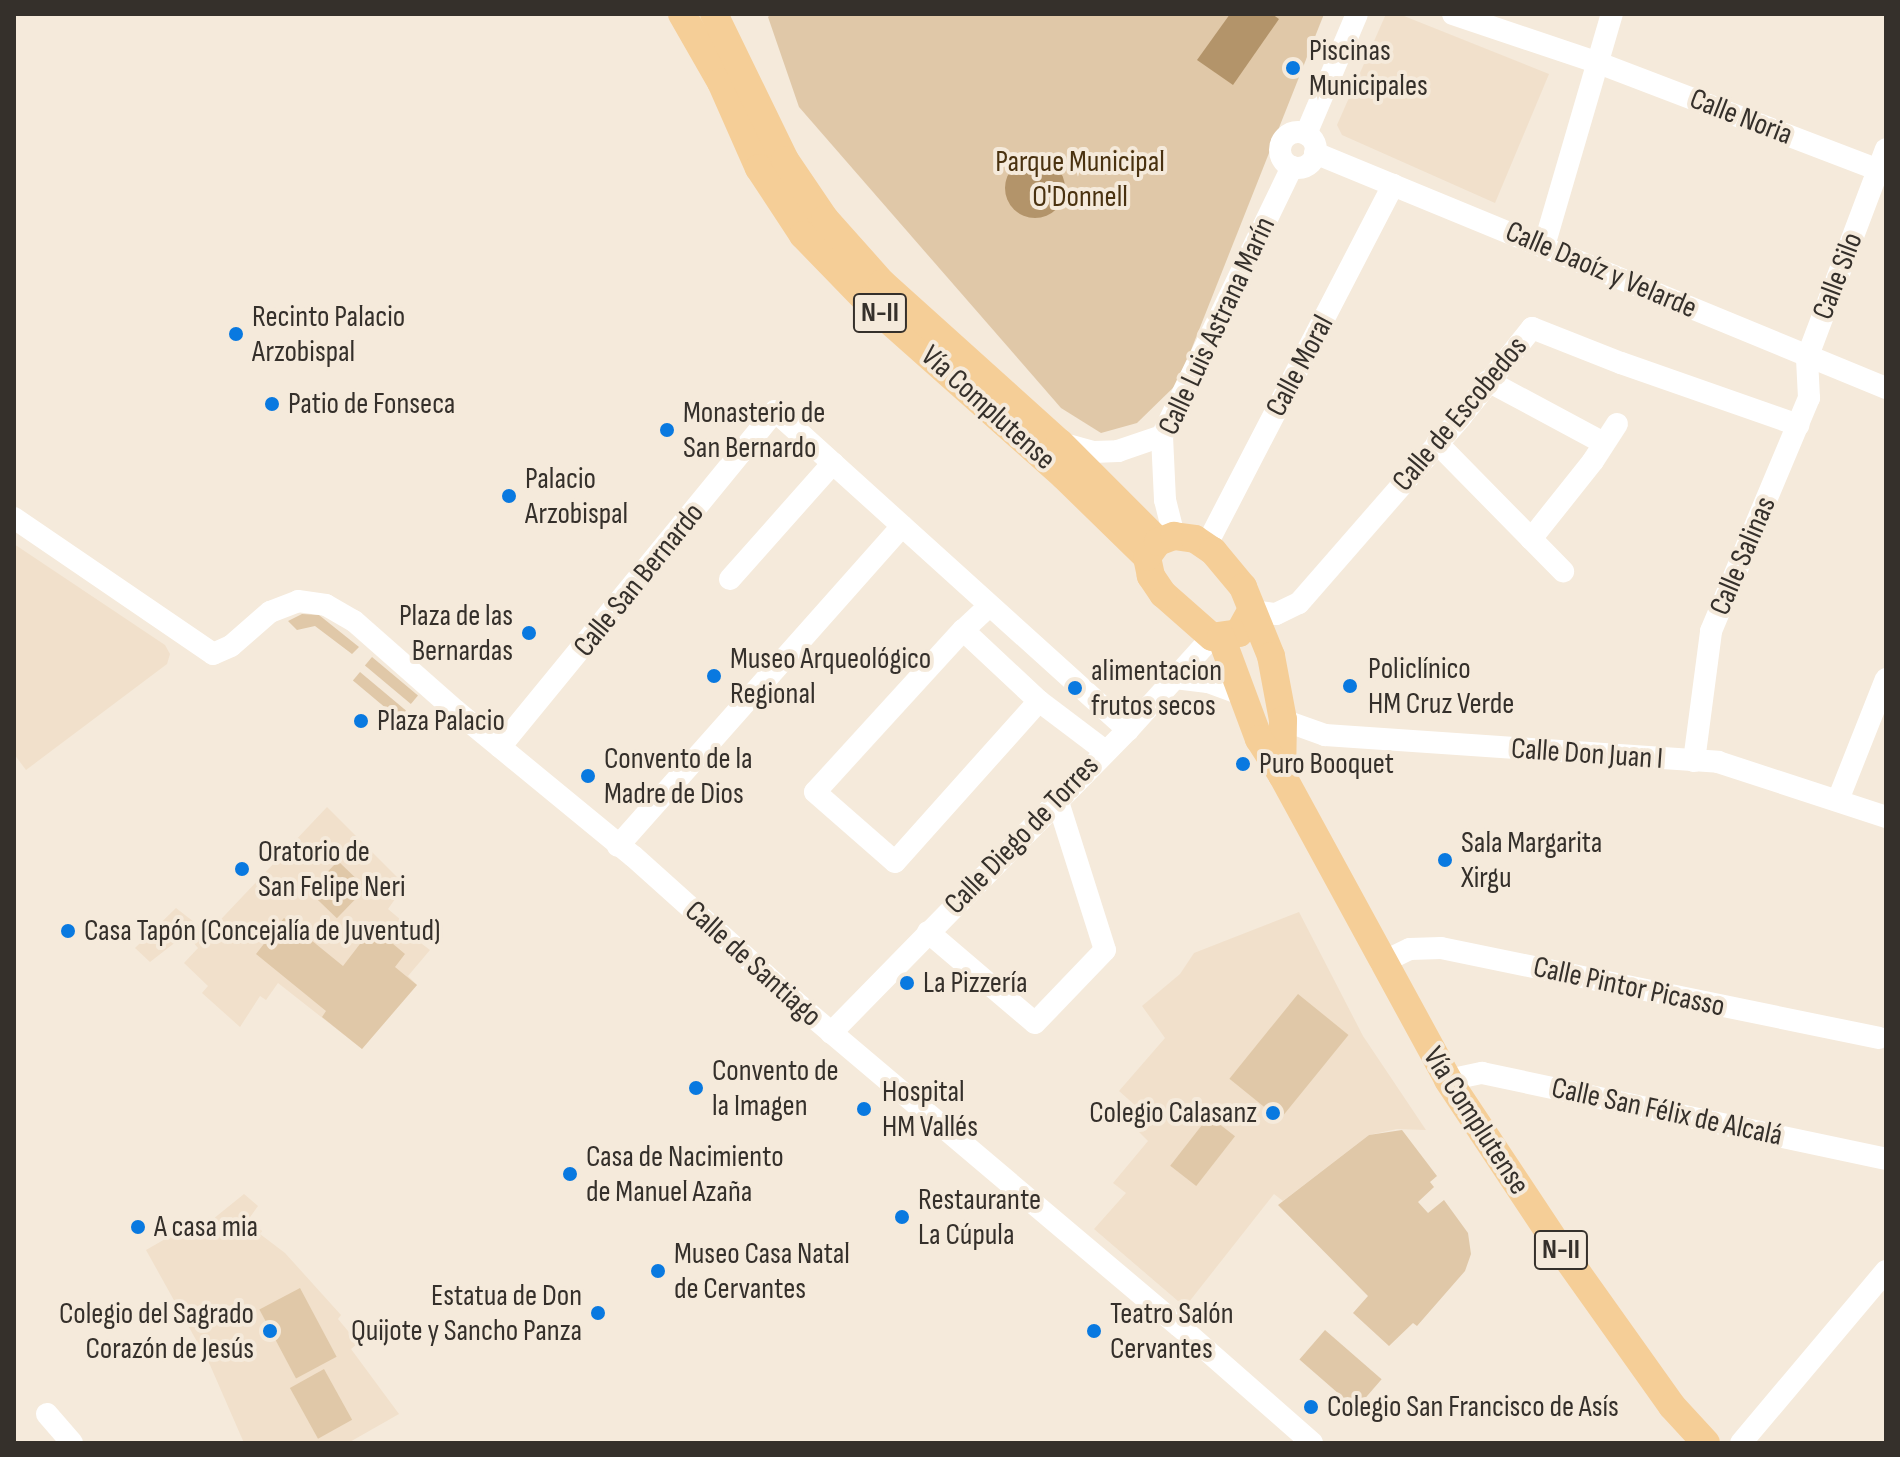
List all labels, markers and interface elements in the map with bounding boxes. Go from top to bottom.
place label: Piscinas Municipales [1309,33,1428,104]
marker: Piscinas Municipales [1284,59,1302,77]
street label: Calle Noria [1685,81,1797,153]
park label: Parque Municipal O'Donnell [995,144,1165,214]
street label: Calle Luis Astrana Marín [1151,211,1283,441]
street label: Calle Daoíz y Velarde [1500,214,1702,326]
street label: Calle Silo [1805,228,1871,324]
road number: N-II [852,289,908,337]
place label: Recinto Palacio Arzobispal [252,299,405,370]
street label: Calle Moral [1258,309,1342,423]
marker: Recinto Palacio Arzobispal [227,325,245,343]
street label: Calle de Escobedos [1385,329,1535,499]
street label: Vía Complutense [913,338,1063,478]
place label: Patio de Fonseca [288,386,455,422]
marker: Patio de Fonseca [263,395,281,413]
place label: Monasterio de San Bernardo [683,395,825,466]
marker: Monasterio de San Bernardo [658,421,676,439]
place label: Palacio Arzobispal [525,461,628,532]
marker: Palacio Arzobispal [500,487,518,505]
street label: Calle Salinas [1702,491,1784,621]
street label: Calle San Bernardo [566,496,712,664]
place label: Plaza de las Bernardas [399,598,513,668]
marker: Plaza de las Bernardas [520,624,538,642]
place label: Museo Arqueológico Regional [730,641,931,712]
place label: Policlínico HM Cruz Verde [1368,651,1514,722]
place label: alimentacion frutos secos [1091,653,1222,724]
marker: Museo Arqueológico Regional [705,667,723,685]
marker: Policlínico HM Cruz Verde [1339,675,1361,697]
marker: alimentacion frutos secos [1066,679,1084,697]
place label: Plaza Palacio [377,703,505,739]
marker: Plaza Palacio [352,712,370,730]
street label: Calle Don Juan I [1510,731,1664,777]
place label: Convento de la Madre de Dios [604,741,753,812]
place label: Puro Booquet [1259,746,1394,782]
street label: Calle Diego de Torres [937,748,1107,922]
marker: Puro Booquet [1234,755,1252,773]
marker: Convento de la Madre de Dios [579,767,597,785]
place label: Sala Margarita Xirgu [1461,825,1602,896]
place label: Oratorio de San Felipe Neri [258,834,406,904]
marker: Sala Margarita Xirgu [1436,851,1454,869]
marker: Oratorio de San Felipe Neri [233,860,251,878]
street label: Calle de Santiago [677,893,829,1035]
place label: Casa Tapón (Concejalía de Juventud) [84,913,440,949]
marker: Casa Tapón (Concejalía de Juventud) [59,922,77,940]
street label: Calle Pintor Picasso [1530,949,1728,1025]
place label: La Pizzería [923,965,1028,1001]
marker: La Pizzería [898,974,916,992]
street label: Vía Complutense [1415,1041,1537,1201]
place label: Convento de la Imagen [712,1053,839,1124]
street label: Calle San Félix de Alcalá [1548,1070,1786,1154]
place label: Hospital HM Vallés [882,1074,978,1144]
marker: Convento de la Imagen [687,1079,705,1097]
place label: Colegio Calasanz [1089,1095,1257,1131]
marker: Hospital HM Vallés [853,1098,875,1120]
marker: Colegio Calasanz [1264,1104,1282,1122]
place label: Casa de Nacimiento de Manuel Azaña [586,1139,784,1210]
marker: Casa de Nacimiento de Manuel Azaña [561,1165,579,1183]
place label: Restaurante La Cúpula [918,1182,1041,1252]
marker: Restaurante La Cúpula [893,1208,911,1226]
place label: A casa mia [154,1209,258,1245]
marker: A casa mia [129,1218,147,1236]
road number: N-II [1533,1226,1589,1274]
place label: Museo Casa Natal de Cervantes [674,1236,850,1306]
marker: Museo Casa Natal de Cervantes [649,1262,667,1280]
place label: Estatua de Don Quijote y Sancho Panza [351,1278,582,1348]
place label: Colegio del Sagrado Corazón de Jesús [59,1296,254,1366]
place label: Teatro Salón Cervantes [1110,1296,1234,1366]
marker: Estatua de Don Quijote y Sancho Panza [589,1304,607,1322]
marker: Colegio del Sagrado Corazón de Jesús [261,1322,279,1340]
marker: Teatro Salón Cervantes [1085,1322,1103,1340]
place label: Colegio San Francisco de Asís [1327,1389,1619,1425]
marker: Colegio San Francisco de Asís [1302,1398,1320,1416]

